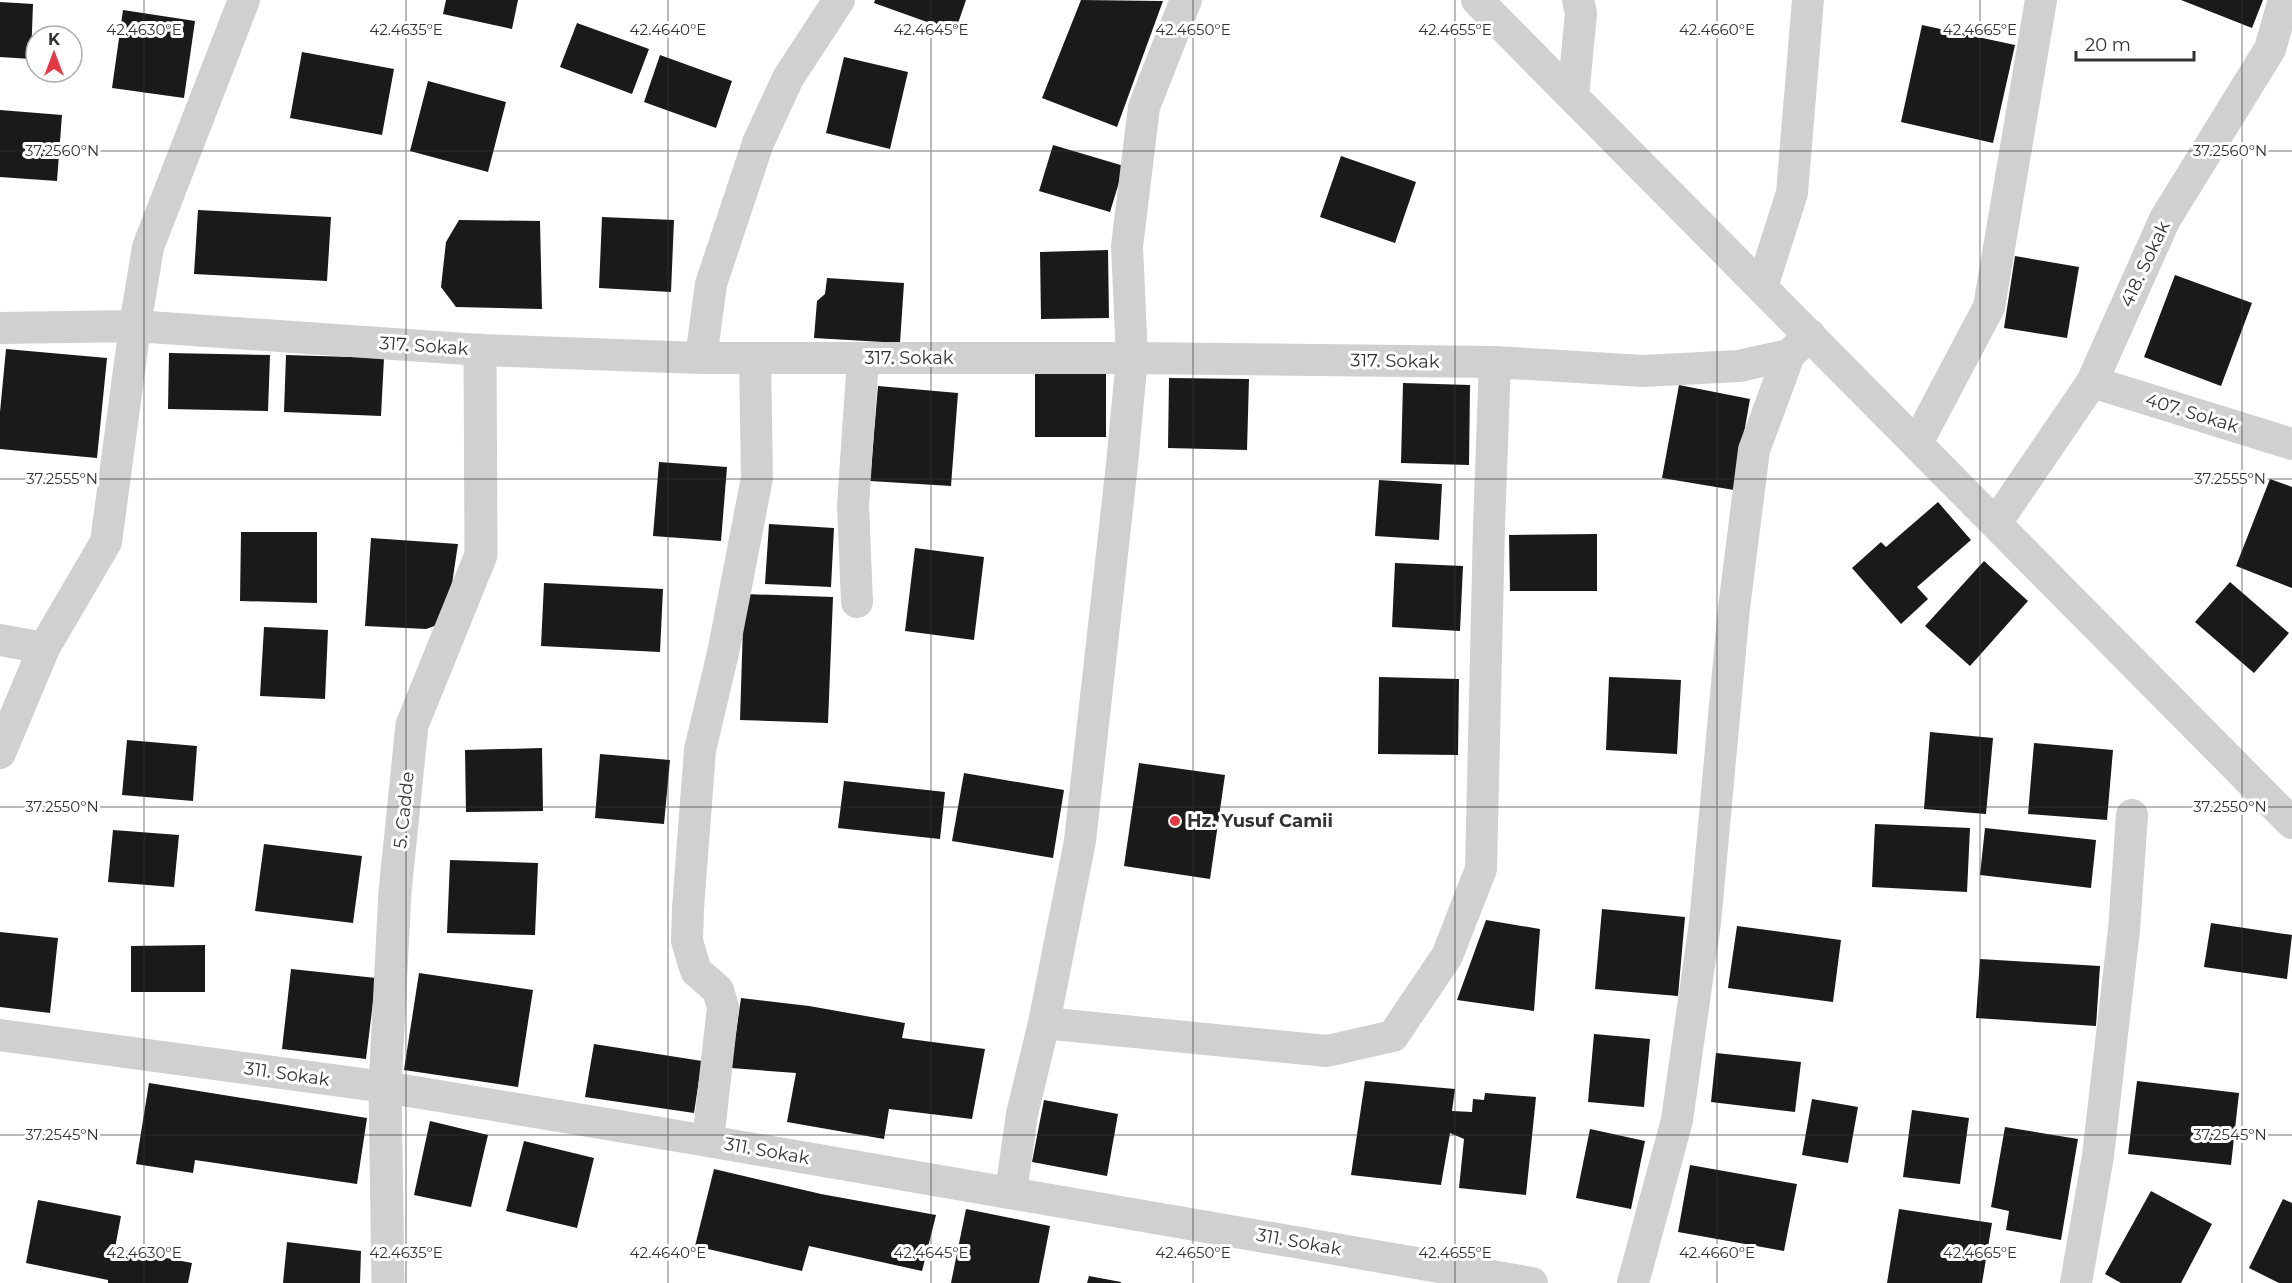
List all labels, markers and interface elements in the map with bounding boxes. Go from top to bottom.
text: 42.4630°E [106,20,182,39]
text: 42.4635°E [369,20,443,39]
text: 42.4640°E [630,20,706,39]
text: 42.4645°E [893,20,969,39]
text: 42.4650°E [1155,20,1231,39]
text: 42.4655°E [1418,20,1492,39]
text: 42.4660°E [1679,20,1755,39]
text: 42.4665°E [1943,20,2017,39]
north arrow [24,24,84,84]
scale bar [2076,24,2194,62]
text: K [48,30,61,49]
text: 20 m [2085,34,2131,56]
text: 37.2560°N [25,141,99,160]
text: 37.2560°N [2193,141,2267,160]
street label: 418. Sokak [2115,217,2175,311]
street label: 317. Sokak [379,332,469,360]
street label: 317. Sokak [864,347,954,369]
street label: 317. Sokak [1350,349,1440,373]
street label: 407. Sokak [2143,388,2241,438]
text: 37.2555°N [26,469,98,488]
text: 37.2555°N [2194,469,2266,488]
street label: 5. Cadde [389,770,419,850]
text: 37.2550°N [25,797,99,816]
text: 37.2550°N [2193,797,2267,816]
place label: Hz. Yusuf Camii [1187,810,1333,832]
marker: Hz. Yusuf Camii [1168,814,1182,828]
street label: 311. Sokak [243,1057,331,1091]
text: 37.2545°N [25,1125,99,1144]
text: 37.2545°N [2193,1125,2267,1144]
street label: 311. Sokak [723,1133,811,1169]
street label: 311. Sokak [1255,1224,1343,1260]
text: 42.4630°E [106,1243,182,1262]
text: 42.4635°E [369,1243,443,1262]
text: 42.4640°E [630,1243,706,1262]
text: 42.4645°E [893,1243,969,1262]
text: 42.4650°E [1155,1243,1231,1262]
text: 42.4655°E [1418,1243,1492,1262]
text: 42.4660°E [1679,1243,1755,1262]
text: 42.4665°E [1943,1243,2017,1262]

